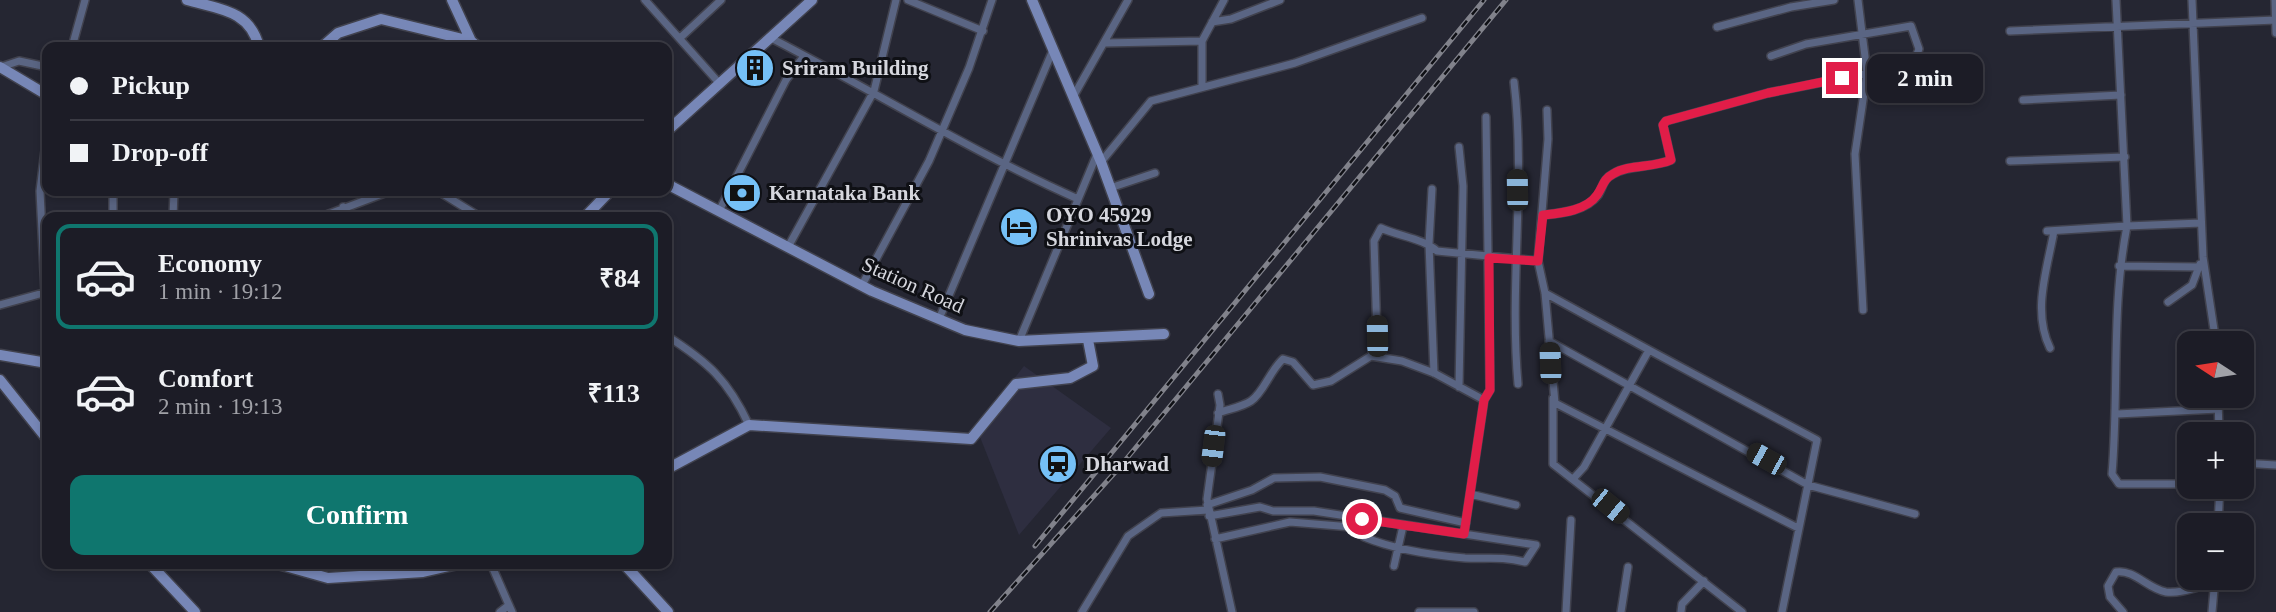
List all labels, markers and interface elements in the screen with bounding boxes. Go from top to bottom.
building icon: Sriram Building [734,47,776,89]
callout: 2 min [1867,54,1982,102]
place label: Sriram Building [782,56,929,80]
route end [1826,62,1858,94]
text: 2 min [1897,66,1953,91]
text: Pickup [112,71,190,100]
text: Drop-off [112,138,208,167]
car [1507,169,1528,211]
bank icon: Karnataka Bank [721,172,763,214]
place label: Karnataka Bank [769,181,920,205]
place label: OYO 45929 Shrinivas Lodge [1046,203,1192,251]
hotel icon: OYO 45929 Shrinivas Lodge [998,206,1040,248]
icon: car [74,245,137,308]
text: Economy [158,249,262,278]
street label: Station Road [858,252,968,318]
text: ₹84 [599,264,640,293]
text: 1 min · 19:12 [158,279,283,304]
car [1367,315,1388,357]
north arrow [2177,331,2254,408]
map controls [2177,331,2254,590]
car [1539,342,1562,384]
icon: car [74,360,137,423]
text: Comfort [158,364,253,393]
text: ₹113 [588,379,640,408]
text: 2 min · 19:13 [158,394,283,419]
button: + [2177,422,2254,499]
car [1201,424,1226,468]
car [1743,440,1790,478]
station icon: Dharwad [1037,443,1079,485]
place label: Dharwad [1085,452,1169,476]
button: Confirm [70,475,644,555]
car [1588,485,1633,527]
route start [1346,503,1378,535]
button: − [2177,513,2254,590]

